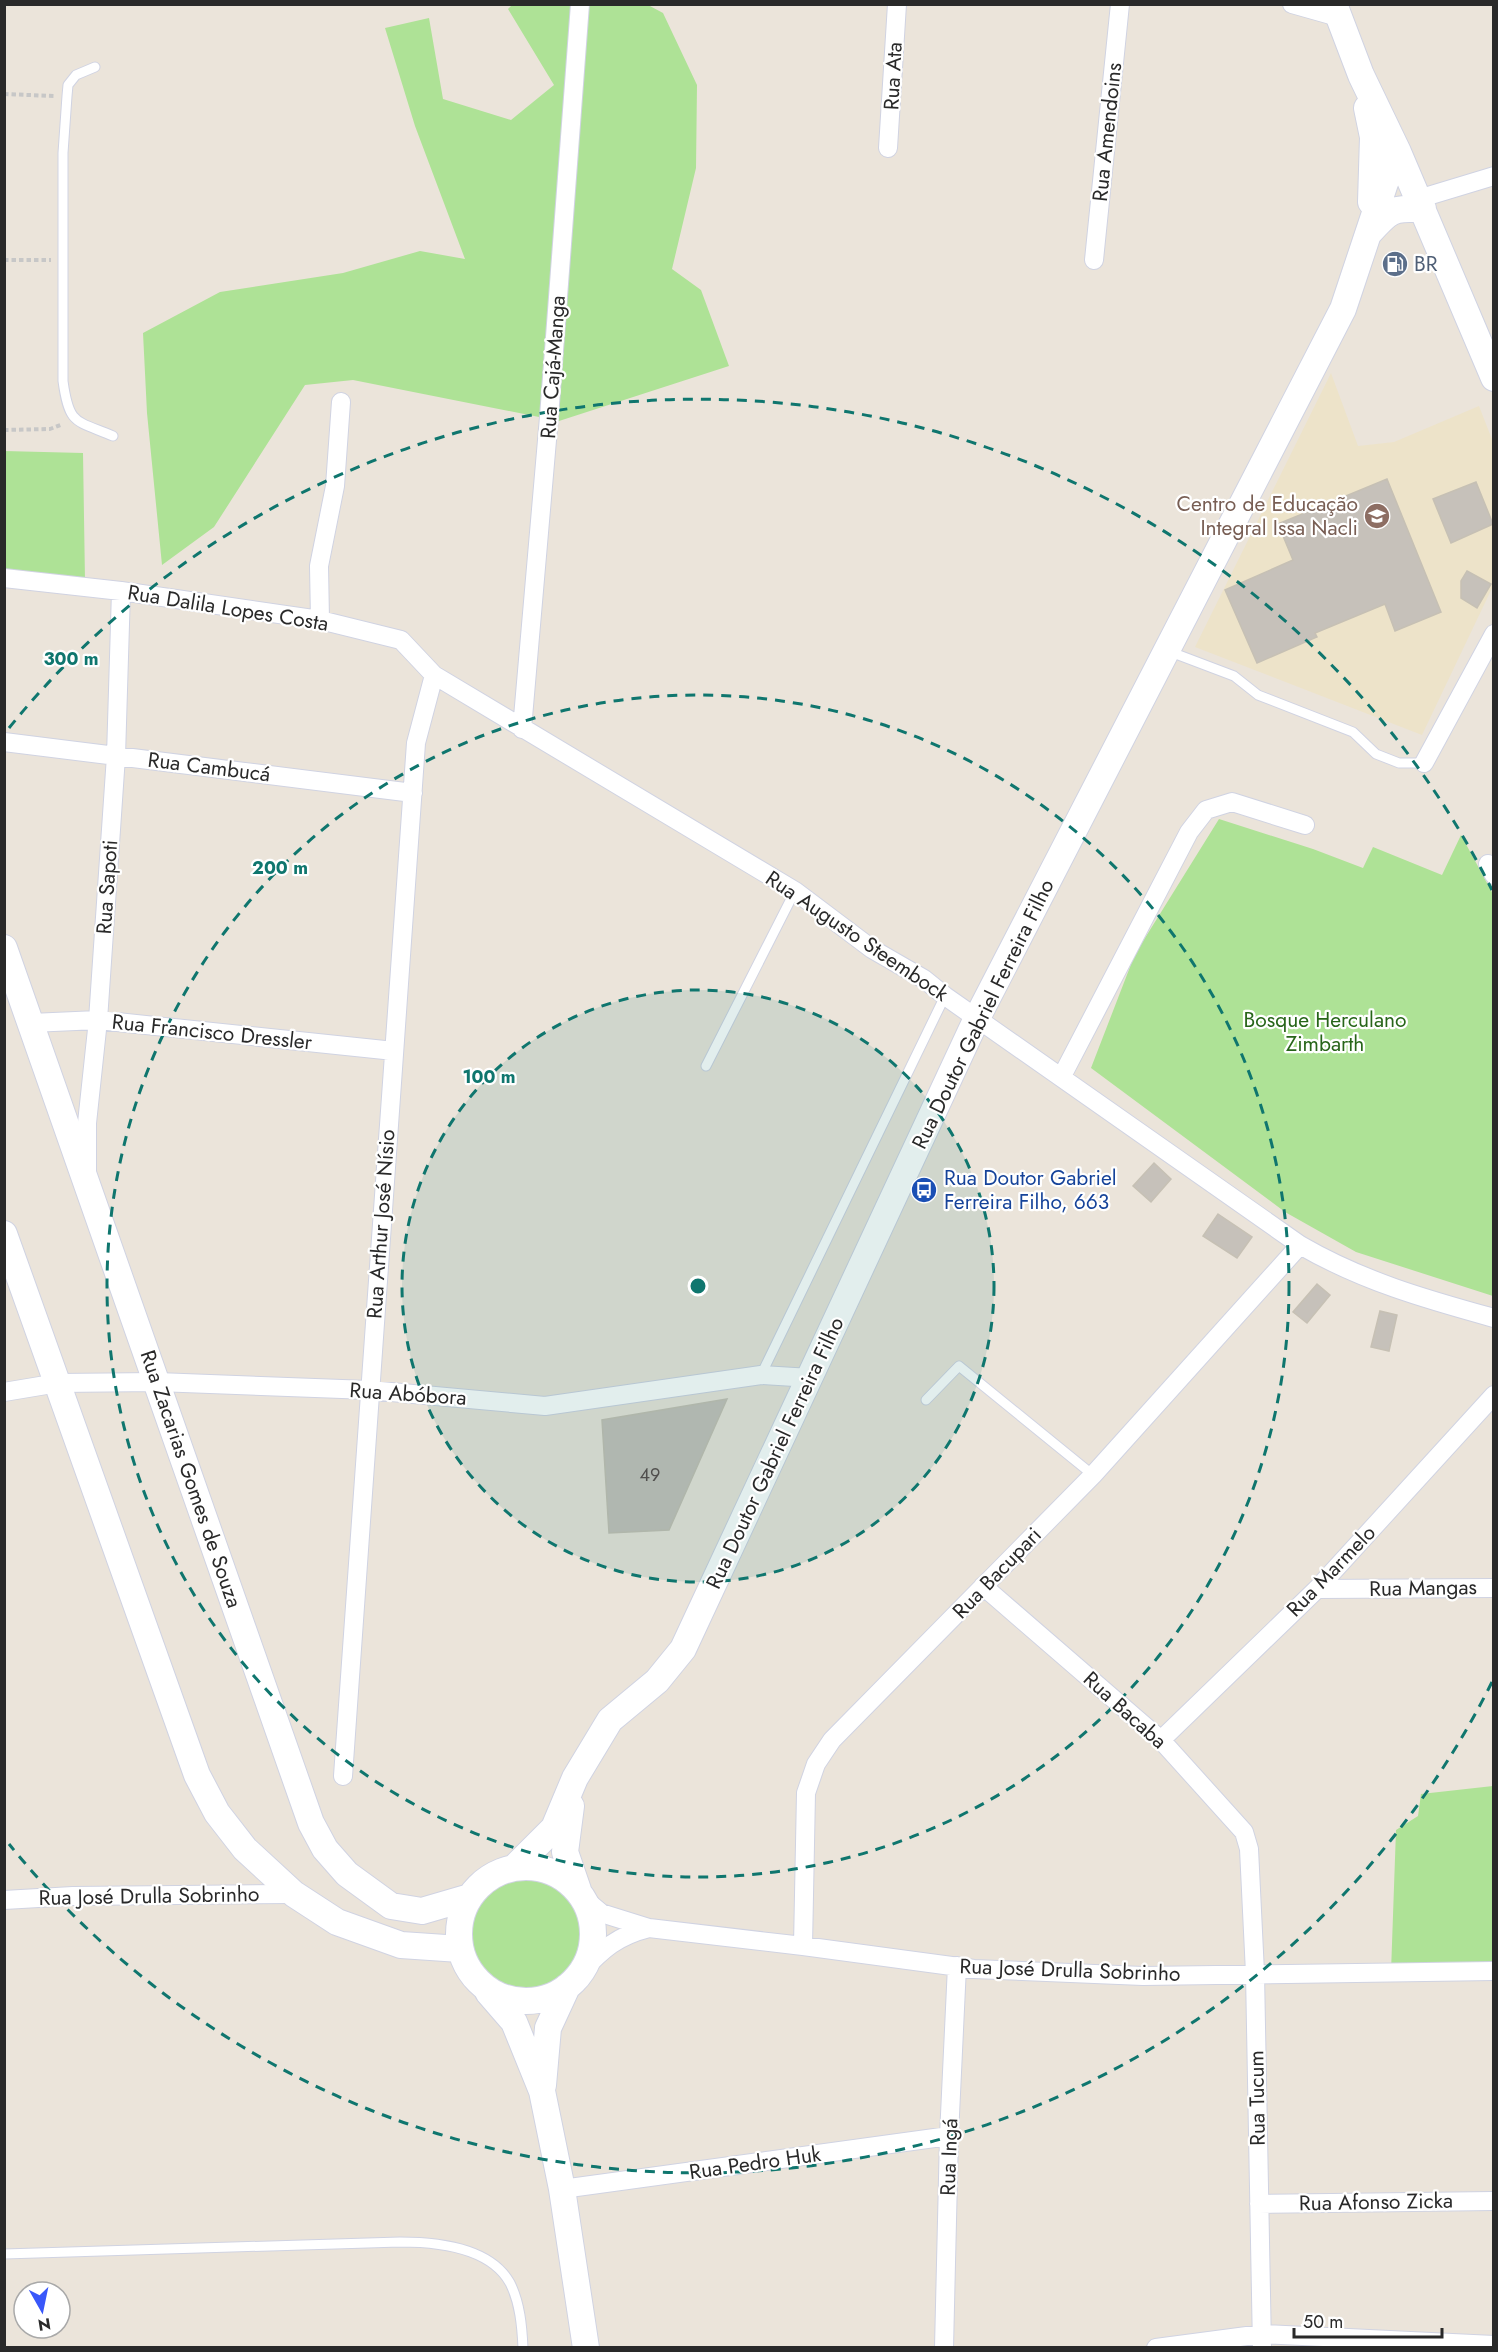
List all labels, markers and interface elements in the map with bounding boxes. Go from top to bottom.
street label: Rua Ata [876,41,910,111]
street label: Rua Amendoins [1085,61,1129,203]
fuel station icon: BR [1380,249,1410,279]
place label: BR [1414,249,1438,279]
street label: Rua Cajá-Manga [533,294,573,440]
place label: Centro de Educação Integral Issa Nacli [1177,489,1358,543]
school or university icon: Centro de Educação Integral Issa Nacli [1362,501,1392,531]
street label: Rua Dalila Lopes Costa [125,577,331,639]
text: 300 m [43,646,99,672]
street label: Rua Cambucá [146,745,272,789]
street label: Rua Sapoti [89,839,125,935]
text: 200 m [252,855,308,881]
street label: Rua Augusto Steembock [759,863,955,1009]
street label: Rua Doutor Gabriel Ferreira Filho [904,874,1062,1154]
park label: Bosque Herculano Zimbarth [1244,1005,1406,1059]
street label: Rua Francisco Dressler [110,1007,314,1058]
text: 100 m [462,1064,516,1090]
street label: Rua Arthur José Nísio [359,1128,403,1320]
place label: Rua Doutor Gabriel Ferreira Filho, 663 [944,1163,1117,1217]
bus stop icon: Rua Doutor Gabriel Ferreira Filho, 663 [909,1175,939,1205]
centre of rings [688,1276,708,1296]
street label: Rua Doutor Gabriel Ferreira Filho [699,1312,851,1594]
street label: Rua Zacarias Gomes de Souza [133,1346,249,1612]
street label: Rua Abóbora [348,1375,468,1413]
house number: 49 [640,1462,660,1488]
street label: Rua Marmelo [1280,1518,1382,1624]
street label: Rua Bacupari [946,1521,1048,1625]
street label: Rua Mangas [1369,1572,1477,1604]
street label: Rua Bacaba [1077,1664,1173,1756]
street label: Rua José Drulla Sobrinho [38,1879,260,1913]
street label: Rua José Drulla Sobrinho [959,1951,1181,1989]
street label: Rua Tucum [1241,2050,1273,2146]
street label: Rua Ingá [933,2118,965,2196]
street label: Rua Pedro Huk [687,2139,824,2187]
street label: Rua Afonso Zicka [1299,2186,1453,2218]
north arrow [12,2280,72,2340]
scale bar [1294,2301,1442,2339]
text: 50 m [1303,2309,1343,2335]
text: N [36,2312,52,2337]

